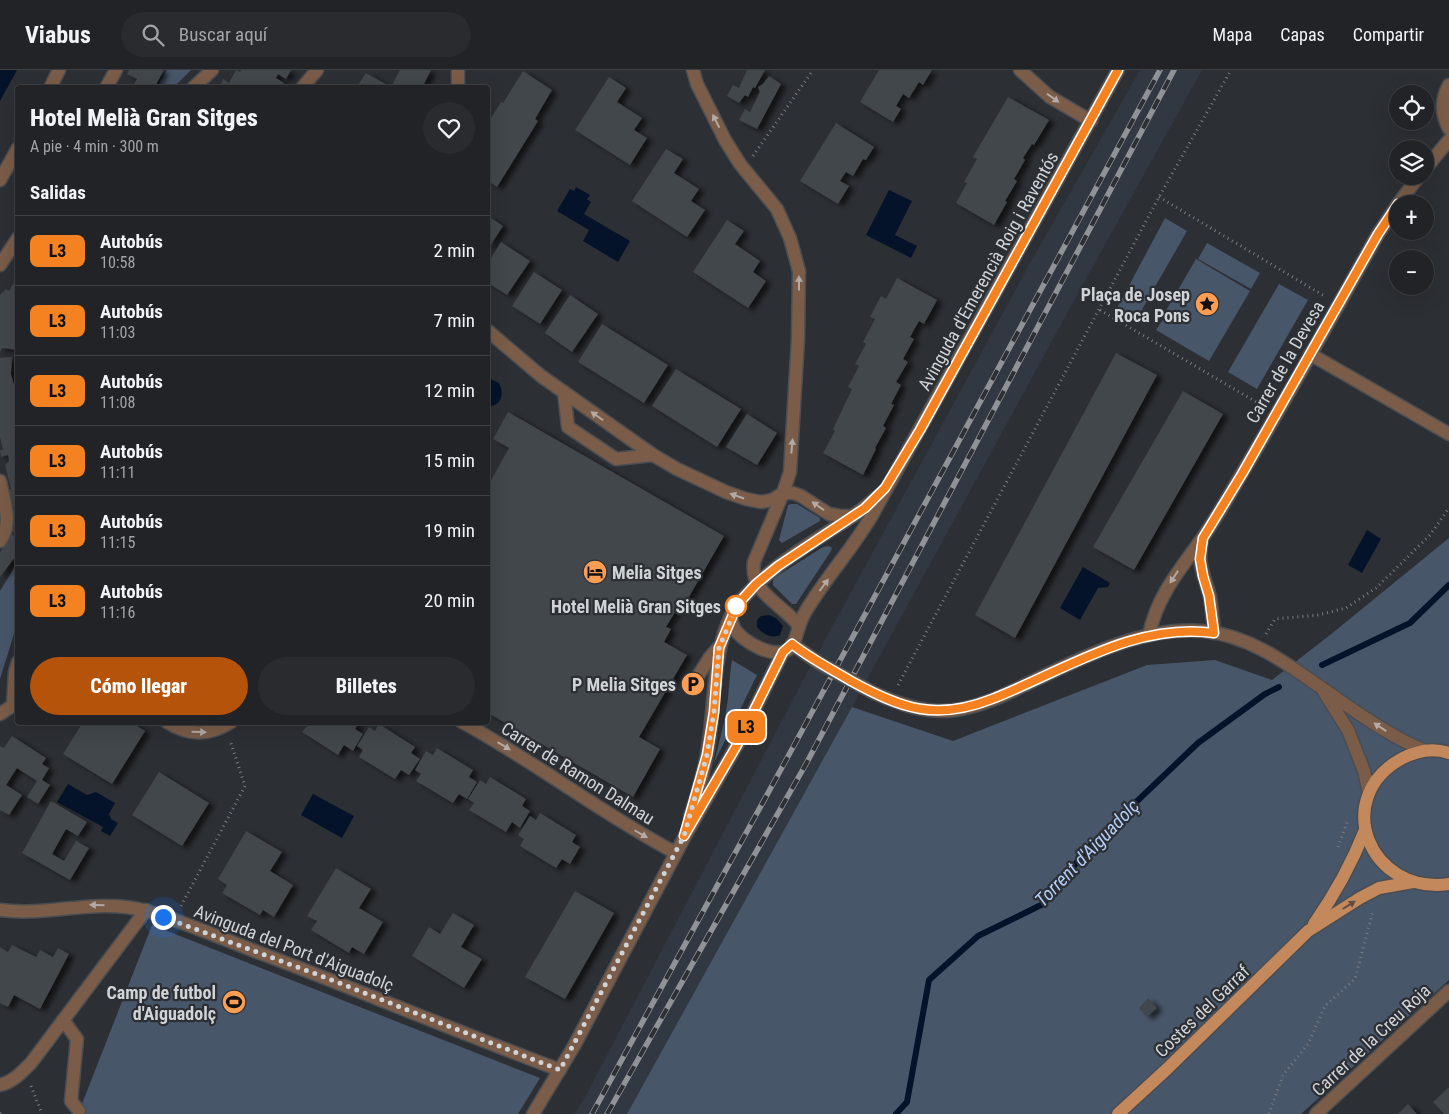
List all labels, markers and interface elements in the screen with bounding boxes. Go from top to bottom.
search box [121,12,471,57]
text: Viabus [25,21,91,49]
icon: search [139,21,167,49]
text: Buscar aquí [179,23,267,46]
text: Mapa [1213,24,1252,45]
text: Capas [1280,24,1325,45]
text: Compartir [1353,24,1424,45]
map controls [1389,85,1434,295]
button: locate [1389,85,1434,130]
one-way arrow [1047,93,1060,103]
button: heart [423,102,475,154]
text: Hotel Melià Gran Sitges [30,104,258,132]
one-way arrow [712,114,720,129]
text: A pie · 4 min · 300 m [30,137,159,156]
button: layers [1389,140,1434,185]
street label: Avinguda d'Emerencià Roig i Raventós [913,148,1063,394]
text: Salidas [30,181,86,204]
button: + [1389,195,1434,240]
text: Autobús [100,230,163,253]
text: 2 min [433,239,475,262]
text: L3 [49,240,66,261]
button: − [1389,250,1434,295]
text: 10:58 [100,253,135,272]
one-way arrow [795,275,803,291]
place label: Plaça de Josep Roca Pons [1081,284,1190,326]
place icon: Plaça de Josep Roca Pons [1194,291,1220,317]
street label: Carrer de la Devesa [1242,297,1328,427]
text: Autobús [100,300,163,323]
text: 7 min [433,309,475,332]
text: L3 [49,310,66,331]
text: 11:03 [100,323,135,342]
text: Autobús [100,370,163,393]
text: 12 min [424,379,475,402]
text: L3 [49,380,66,401]
text: 11:08 [100,393,135,412]
one-way arrow [590,411,604,421]
one-way arrow [788,437,796,453]
text: Autobús [100,440,163,463]
text: 15 min [424,449,475,472]
text: L3 [49,450,66,471]
text: 11:11 [100,463,135,482]
one-way arrow [729,492,744,500]
one-way arrow [811,501,824,511]
text: Autobús [100,510,163,533]
text: 19 min [424,519,475,542]
text: L3 [49,520,66,541]
text: 11:15 [100,533,135,552]
hotel icon: Melia Sitges [582,559,608,585]
place label: Melia Sitges [612,562,702,583]
one-way arrow [1169,571,1179,584]
one-way arrow [819,579,830,592]
text: Autobús [100,580,163,603]
text: 20 min [424,589,475,612]
text: L3 [49,590,66,611]
marker: Hotel Melià Gran Sitges [725,595,747,617]
place label: Hotel Melià Gran Sitges [551,596,721,617]
text: 11:16 [100,603,135,622]
button: Cómo llegar [30,657,248,715]
button: Billetes [258,657,475,715]
parking icon: P Melia Sitges [680,671,706,697]
place label: P Melia Sitges [572,674,676,695]
line badge: L3 [724,711,768,743]
text: L3 [737,716,755,737]
street label: Carrer de Ramon Dalmau [498,717,658,829]
one-way arrow [1373,723,1387,732]
one-way arrow [192,728,208,736]
one-way arrow [498,741,511,751]
water label: Torrent d'Aiguadolç [1030,794,1144,911]
one-way arrow [634,830,647,839]
street label: Avinguda del Port d'Aiguadolç [191,900,397,996]
one-way arrow [1343,900,1356,909]
one-way arrow [89,901,105,909]
your location [151,905,176,930]
street label: Costes del Garraf [1150,960,1254,1061]
street label: Carrer de la Creu Roja [1307,980,1435,1100]
place label: Camp de futbol d'Aiguadolç [106,982,216,1024]
sports icon: Camp de futbol d'Aiguadolç [221,989,247,1015]

